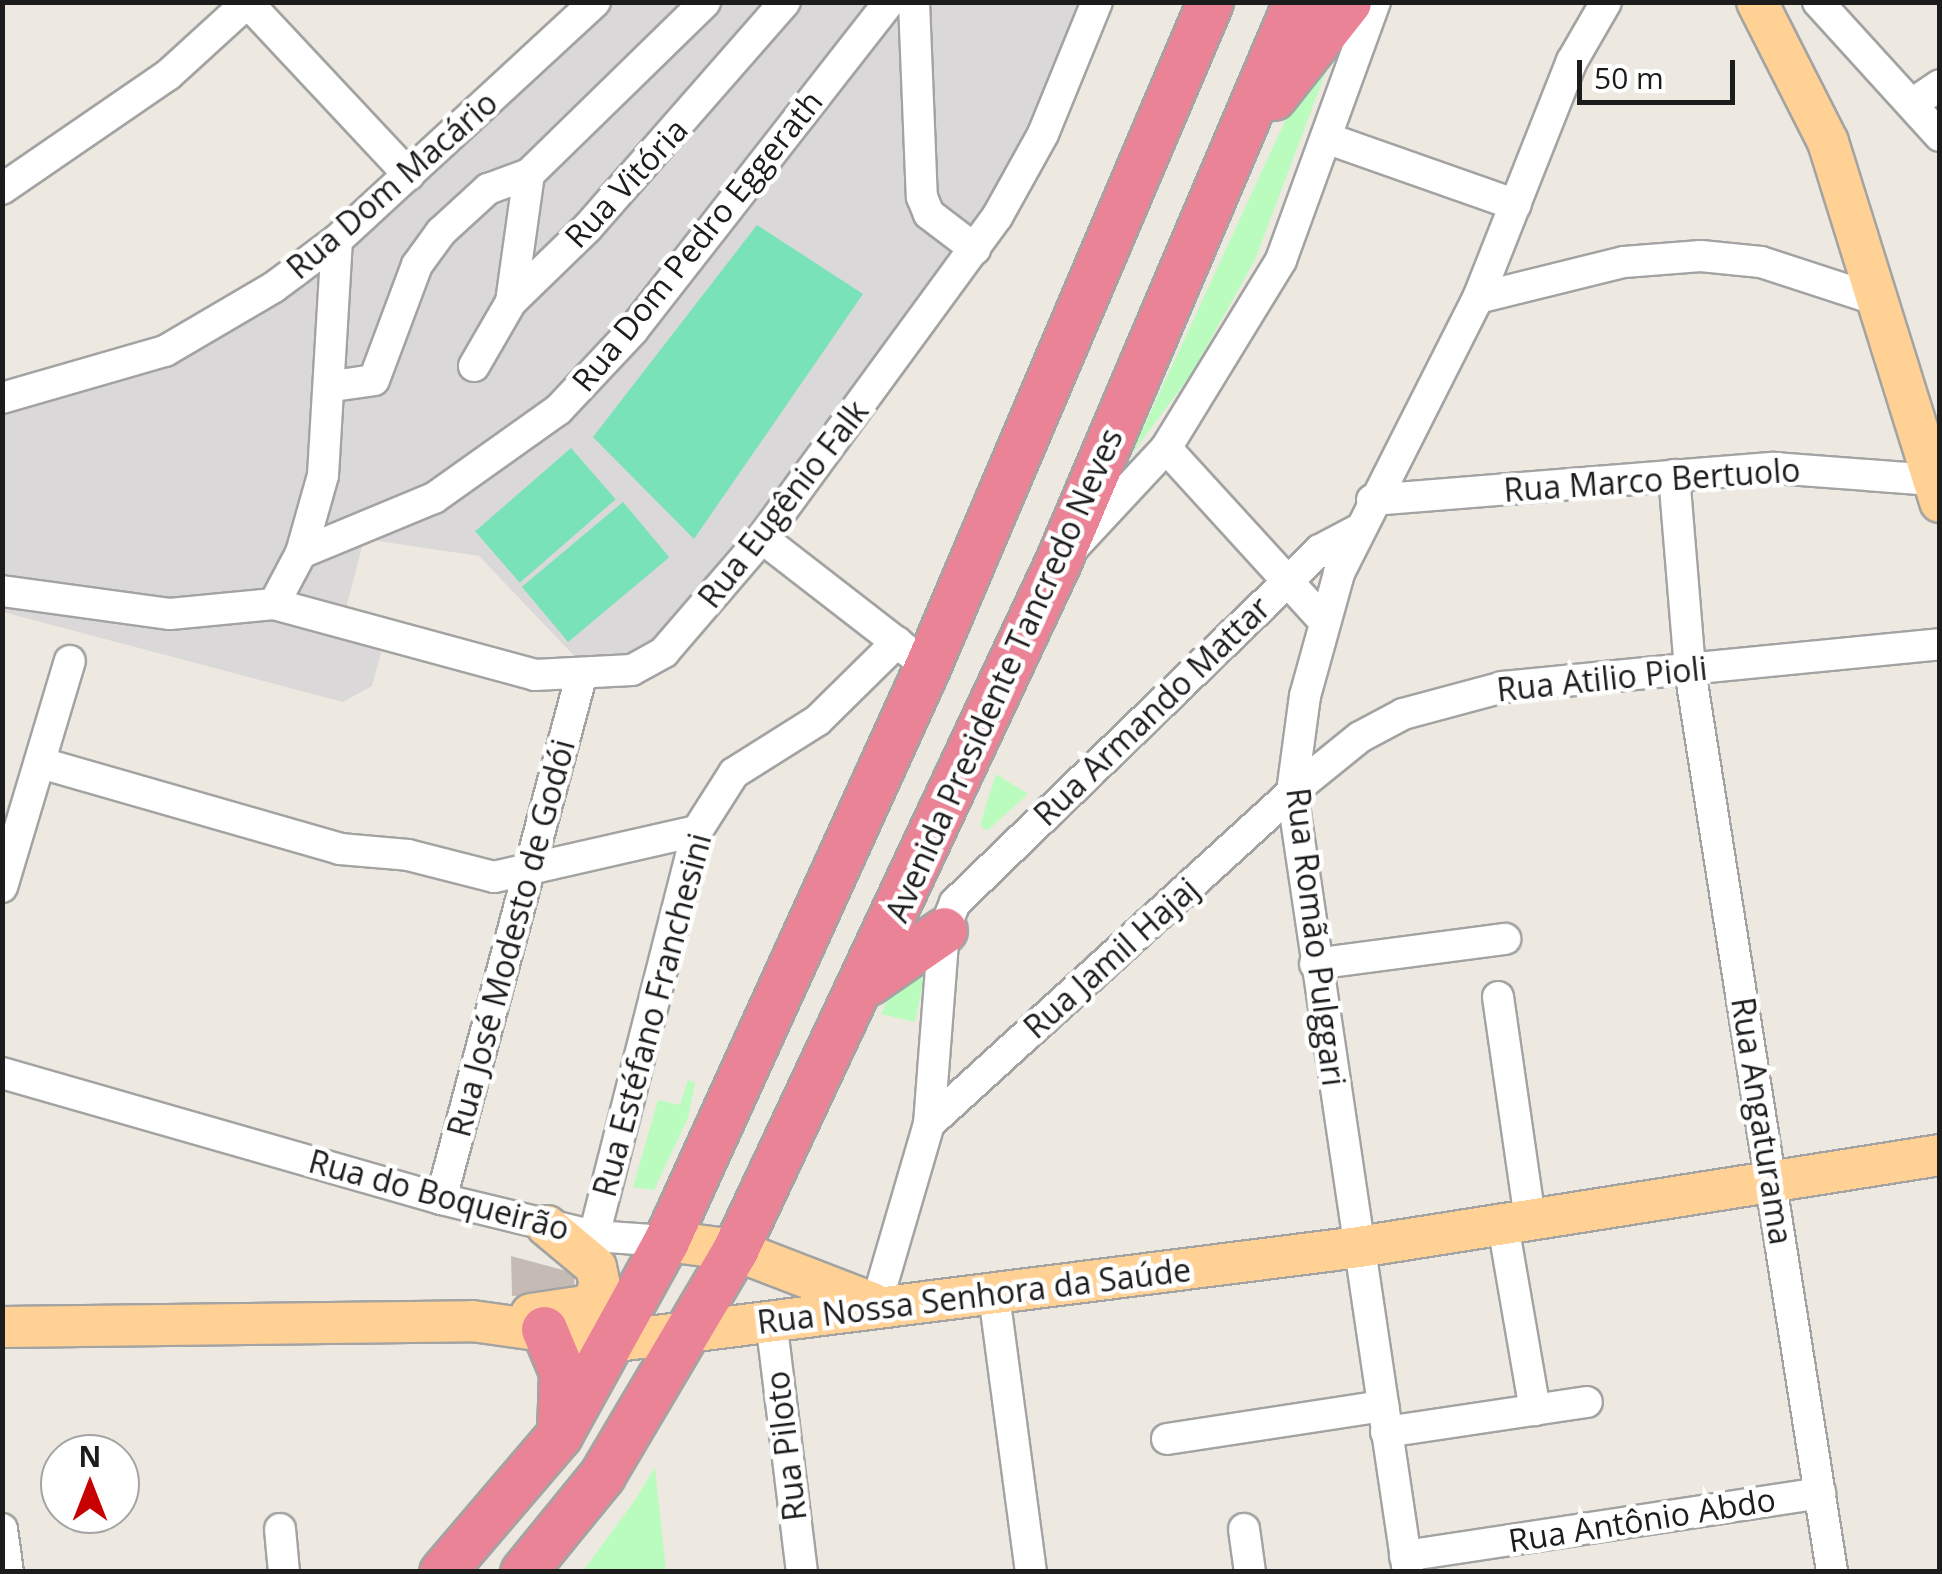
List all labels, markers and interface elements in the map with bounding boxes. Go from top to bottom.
scale bar [1582,40,1740,102]
text: 50 m [1594,57,1664,98]
street label: Rua Dom Macário [279,83,505,287]
street label: Rua Dom Pedro Eggerath [564,83,830,399]
street label: Rua Vitória [557,111,695,255]
street label: Rua Eugênio Falk [690,393,876,615]
street label: Avenida Presidente Tancredo Neves [877,422,1131,928]
street label: Rua Marco Bertuolo [1502,450,1802,510]
street label: Rua Armando Mattar [1026,588,1278,834]
street label: Rua Atilio Pioli [1495,649,1709,709]
street label: Rua José Modesto de Godói [439,735,583,1141]
street label: Rua Romão Pulggari [1279,786,1353,1088]
street label: Rua Estéfano Franchesini [585,829,719,1201]
street label: Rua Jamil Hajaj [1016,870,1206,1046]
street label: Rua Angaturama [1723,995,1801,1247]
street label: Rua do Boqueirão [305,1142,573,1248]
street label: Rua Nossa Senhora da Saúde [755,1250,1193,1342]
street label: Rua Piloto [758,1369,814,1523]
north arrow [40,1434,140,1534]
text: N [79,1437,101,1475]
street label: Rua Antônio Abdo [1506,1480,1778,1560]

